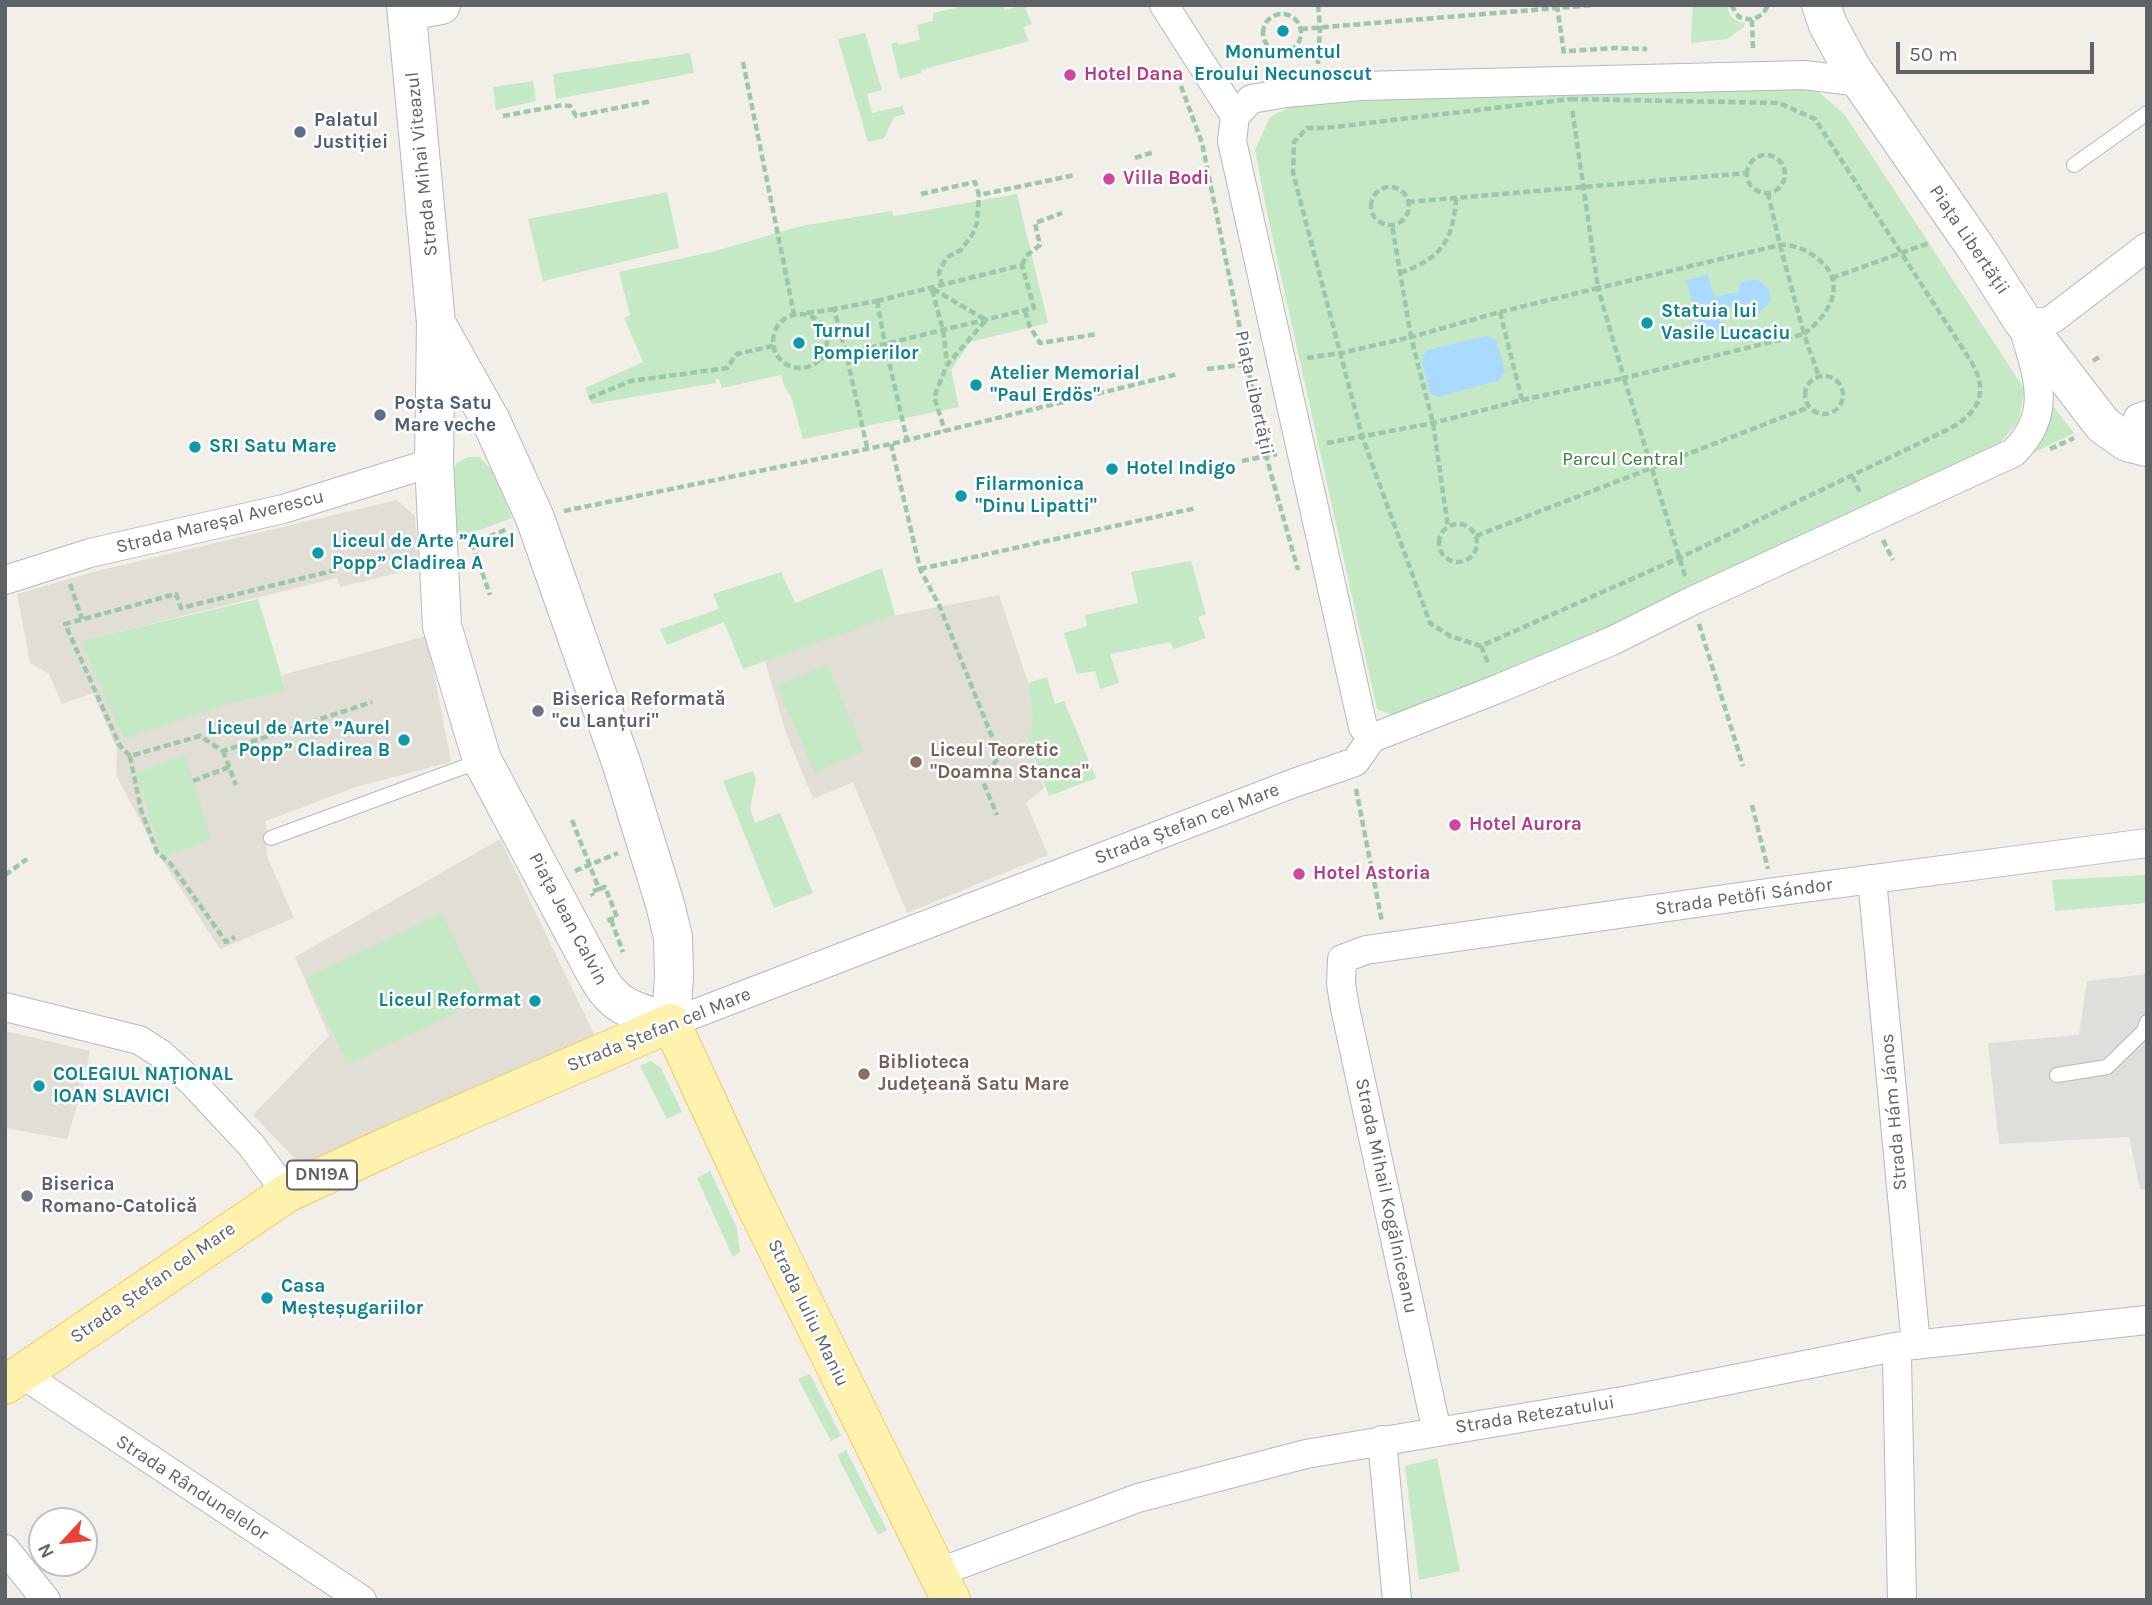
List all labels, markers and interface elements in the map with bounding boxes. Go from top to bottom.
marker: Monumentul Eroului Necunoscut [1275,23,1291,39]
scale bar [1900,28,2098,72]
place label: Monumentul Eroului Necunoscut [1194,42,1372,86]
text: 50 m [1909,42,1958,66]
place label: Hotel Dana [1084,64,1183,86]
marker: Hotel Dana [1062,67,1078,83]
street label: Strada Mihai Viteazul [401,71,443,257]
place label: Palatul Justiției [314,110,388,154]
marker: Palatul Justiției [292,124,308,140]
place label: Villa Bodi [1123,168,1209,190]
marker: Villa Bodi [1101,171,1117,187]
street label: Piața Libertății [1924,181,2014,299]
place label: Statuia lui Vasile Lucaciu [1661,301,1790,345]
marker: Statuia lui Vasile Lucaciu [1639,315,1655,331]
place label: Turnul Pompierilor [813,321,918,365]
street label: Piața Libertății [1230,328,1278,458]
marker: Turnul Pompierilor [791,335,807,351]
place label: Atelier Memorial "Paul Erdös" [990,363,1140,407]
marker: Atelier Memorial "Paul Erdös" [968,377,984,393]
place label: Poșta Satu Mare veche [394,393,496,437]
marker: Poșta Satu Mare veche [372,407,388,423]
place label: SRI Satu Mare [209,436,337,458]
marker: SRI Satu Mare [187,439,203,455]
park label: Parcul Central [1562,449,1684,471]
place label: Hotel Indigo [1126,458,1236,480]
marker: Hotel Indigo [1104,461,1120,477]
place label: Filarmonica "Dinu Lipatti" [975,474,1097,518]
street label: Strada Mareșal Averescu [114,485,326,559]
marker: Filarmonica "Dinu Lipatti" [953,488,969,504]
place label: Liceul de Arte ”Aurel Popp” Cladirea A [332,531,515,575]
marker: Liceul de Arte ”Aurel Popp” Cladirea A [310,545,326,561]
place label: Biserica Reformată "cu Lanțuri" [552,689,726,733]
marker: Biserica Reformată "cu Lanțuri" [530,703,546,719]
place label: Liceul de Arte ”Aurel Popp” Cladirea B [207,718,390,762]
marker: Liceul de Arte ”Aurel Popp” Cladirea B [396,732,412,748]
place label: Liceul Teoretic "Doamna Stanca" [930,740,1089,784]
marker: Liceul Teoretic "Doamna Stanca" [908,754,924,770]
street label: Strada Ștefan cel Mare [1091,778,1283,870]
place label: Hotel Aurora [1469,814,1582,836]
marker: Hotel Aurora [1447,817,1463,833]
street label: Piața Jean Calvin [523,849,613,989]
place label: Hotel Astoria [1313,863,1430,885]
marker: Hotel Astoria [1291,866,1307,882]
street label: Strada Petőfi Sándor [1654,873,1834,921]
street label: Strada Ștefan cel Mare [564,983,754,1077]
place label: Liceul Reformat [379,990,521,1012]
marker: Liceul Reformat [527,993,543,1009]
street label: Strada Hám János [1876,1033,1912,1191]
place label: Biblioteca Judeţeană Satu Mare [878,1052,1069,1096]
place label: COLEGIUL NAŢIONAL IOAN SLAVICI [53,1064,233,1108]
marker: Biblioteca Judeţeană Satu Mare [856,1066,872,1082]
street label: Strada Mihail Kogălniceanu [1350,1076,1422,1316]
marker: COLEGIUL NAŢIONAL IOAN SLAVICI [31,1078,47,1094]
road number: DN19A [287,1160,357,1190]
place label: Biserica Romano-Catolică [41,1174,197,1218]
marker: Biserica Romano-Catolică [19,1188,35,1204]
street label: Strada Ștefan cel Mare [66,1217,240,1349]
street label: Strada Iuliu Maniu [762,1236,854,1390]
place label: Casa Meșteșugariilor [281,1276,423,1320]
marker: Casa Meșteșugariilor [259,1290,275,1306]
street label: Strada Retezatului [1454,1391,1616,1439]
street label: Strada Rândunelelor [111,1430,273,1546]
north arrow [28,1507,98,1577]
text: N [33,1540,59,1562]

